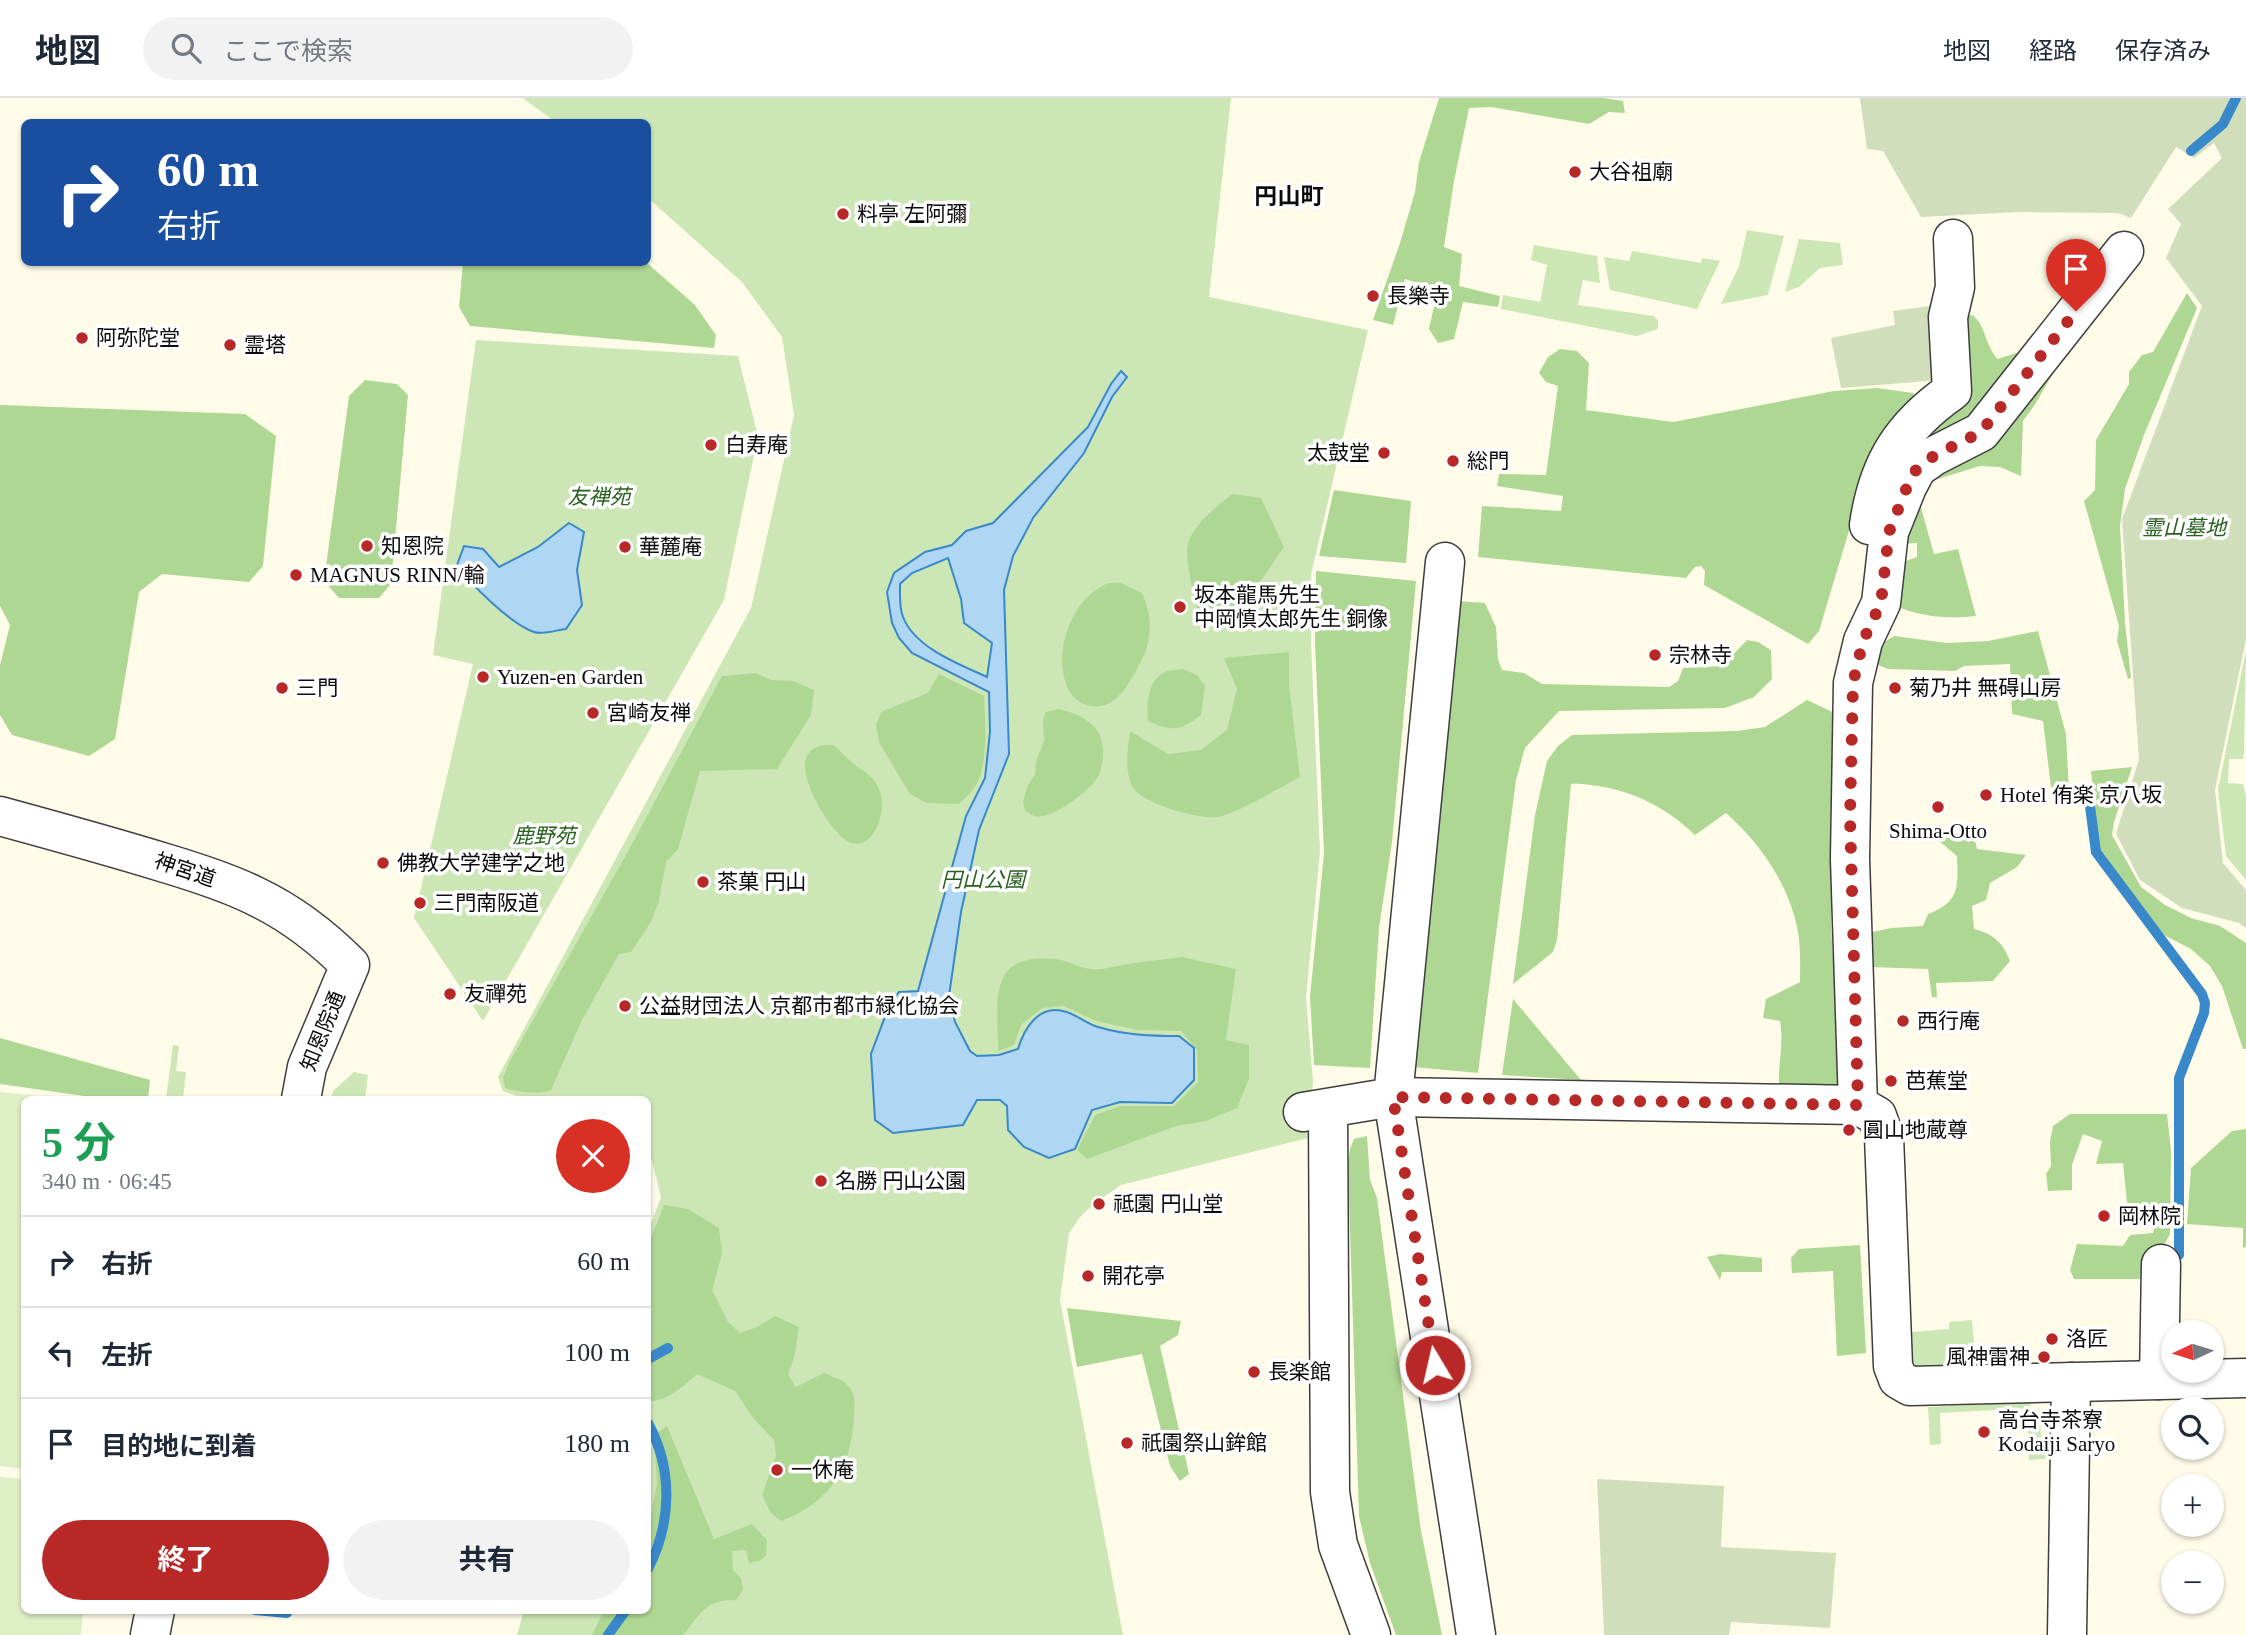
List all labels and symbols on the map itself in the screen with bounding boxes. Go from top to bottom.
place label: 大谷祖廟 [1589,160,1673,184]
marker: 大谷祖廟 [1567,164,1583,180]
district label: 円山町 [1255,184,1324,209]
place label: 料亭 左阿彌 [857,202,967,226]
marker: 料亭 左阿彌 [835,206,851,222]
pin [2046,239,2106,311]
place label: 長樂寺 [1387,284,1450,308]
marker: 長樂寺 [1365,288,1381,304]
place label: 阿弥陀堂 [96,326,180,350]
marker: 阿弥陀堂 [74,330,90,346]
place label: 霊塔 [244,333,286,357]
marker: 霊塔 [222,337,238,353]
place label: 白寿庵 [725,433,788,457]
marker: 白寿庵 [703,437,719,453]
place label: 太鼓堂 [1307,441,1370,465]
marker: 太鼓堂 [1376,445,1392,461]
place label: 総門 [1467,449,1509,473]
marker: 総門 [1445,453,1461,469]
park label: 友禅苑 [568,485,633,509]
park label: 霊山墓地 [2142,516,2228,540]
place label: 知恩院 [381,534,444,558]
place label: 華麓庵 [639,535,702,559]
marker: 知恩院 [359,538,375,554]
marker: 華麓庵 [617,539,633,555]
place label: MAGNUS RINN/輪 [310,563,484,587]
marker: MAGNUS RINN/輪 [288,567,304,583]
place label: 坂本龍馬先生 中岡慎太郎先生 銅像 [1194,583,1388,631]
marker: 坂本龍馬先生 中岡慎太郎先生 銅像 [1172,599,1188,615]
place label: 宗林寺 [1669,643,1732,667]
marker: 宗林寺 [1647,647,1663,663]
place label: Yuzen-en Garden [497,665,644,689]
marker: Yuzen-en Garden [475,669,491,685]
place label: 三門 [296,676,338,700]
place label: 菊乃井 無碍山房 [1909,676,2061,700]
marker: 三門 [274,680,290,696]
marker: 菊乃井 無碍山房 [1887,680,1903,696]
place label: 宮崎友禅 [607,701,691,725]
marker: 宮崎友禅 [585,705,601,721]
place label: Hotel 侑楽 京八坂 [2000,783,2162,807]
marker: Hotel 侑楽 京八坂 [1978,787,1994,803]
marker: Shima-Otto [1930,799,1946,815]
place label: Shima-Otto [1889,819,1987,843]
park label: 鹿野苑 [513,824,578,848]
street label: 神宮道 [151,848,219,892]
place label: 佛教大学建学之地 [397,851,565,875]
marker: 佛教大学建学之地 [375,855,391,871]
park label: 円山公園 [941,868,1028,892]
place label: 茶菓 円山 [717,870,806,894]
marker: 茶菓 円山 [695,874,711,890]
place label: 三門南阪道 [434,891,539,915]
marker: 三門南阪道 [412,895,428,911]
place label: 友禪苑 [464,982,527,1006]
marker: 友禪苑 [442,986,458,1002]
street label: 知恩院通 [296,988,350,1074]
place label: 公益財団法人 京都市都市緑化協会 [639,994,959,1018]
marker: 公益財団法人 京都市都市緑化協会 [617,998,633,1014]
place label: 西行庵 [1917,1009,1980,1033]
marker: 西行庵 [1895,1013,1911,1029]
place label: 芭蕉堂 [1905,1069,1968,1093]
marker: 芭蕉堂 [1883,1073,1899,1089]
place label: 圓山地蔵尊 [1863,1118,1968,1142]
marker: 圓山地蔵尊 [1841,1122,1857,1138]
place label: 名勝 円山公園 [835,1169,966,1193]
marker: 名勝 円山公園 [813,1173,829,1189]
place label: 祗園 円山堂 [1113,1192,1223,1216]
marker: 祗園 円山堂 [1091,1196,1107,1212]
place label: 岡林院 [2118,1204,2181,1228]
marker: 岡林院 [2096,1208,2112,1224]
place label: 開花亭 [1102,1264,1165,1288]
marker: 開花亭 [1080,1268,1096,1284]
north arrow [2161,1320,2224,1382]
place label: 洛匠 [2066,1327,2108,1351]
position arrow [1398,1328,1472,1402]
marker: 洛匠 [2044,1331,2060,1347]
place label: 風神雷神 [1946,1345,2030,1369]
marker: 風神雷神 [2036,1349,2052,1365]
place label: 長楽館 [1268,1360,1331,1384]
marker: 長楽館 [1246,1364,1262,1380]
place label: 高台寺茶寮 Kodaiji Saryo [1998,1408,2115,1456]
marker: 高台寺茶寮 Kodaiji Saryo [1976,1424,1992,1440]
place label: 祇園祭山鉾館 [1141,1431,1267,1455]
marker: 祇園祭山鉾館 [1119,1435,1135,1451]
place label: 一休庵 [791,1458,854,1482]
marker: 一休庵 [769,1462,785,1478]

